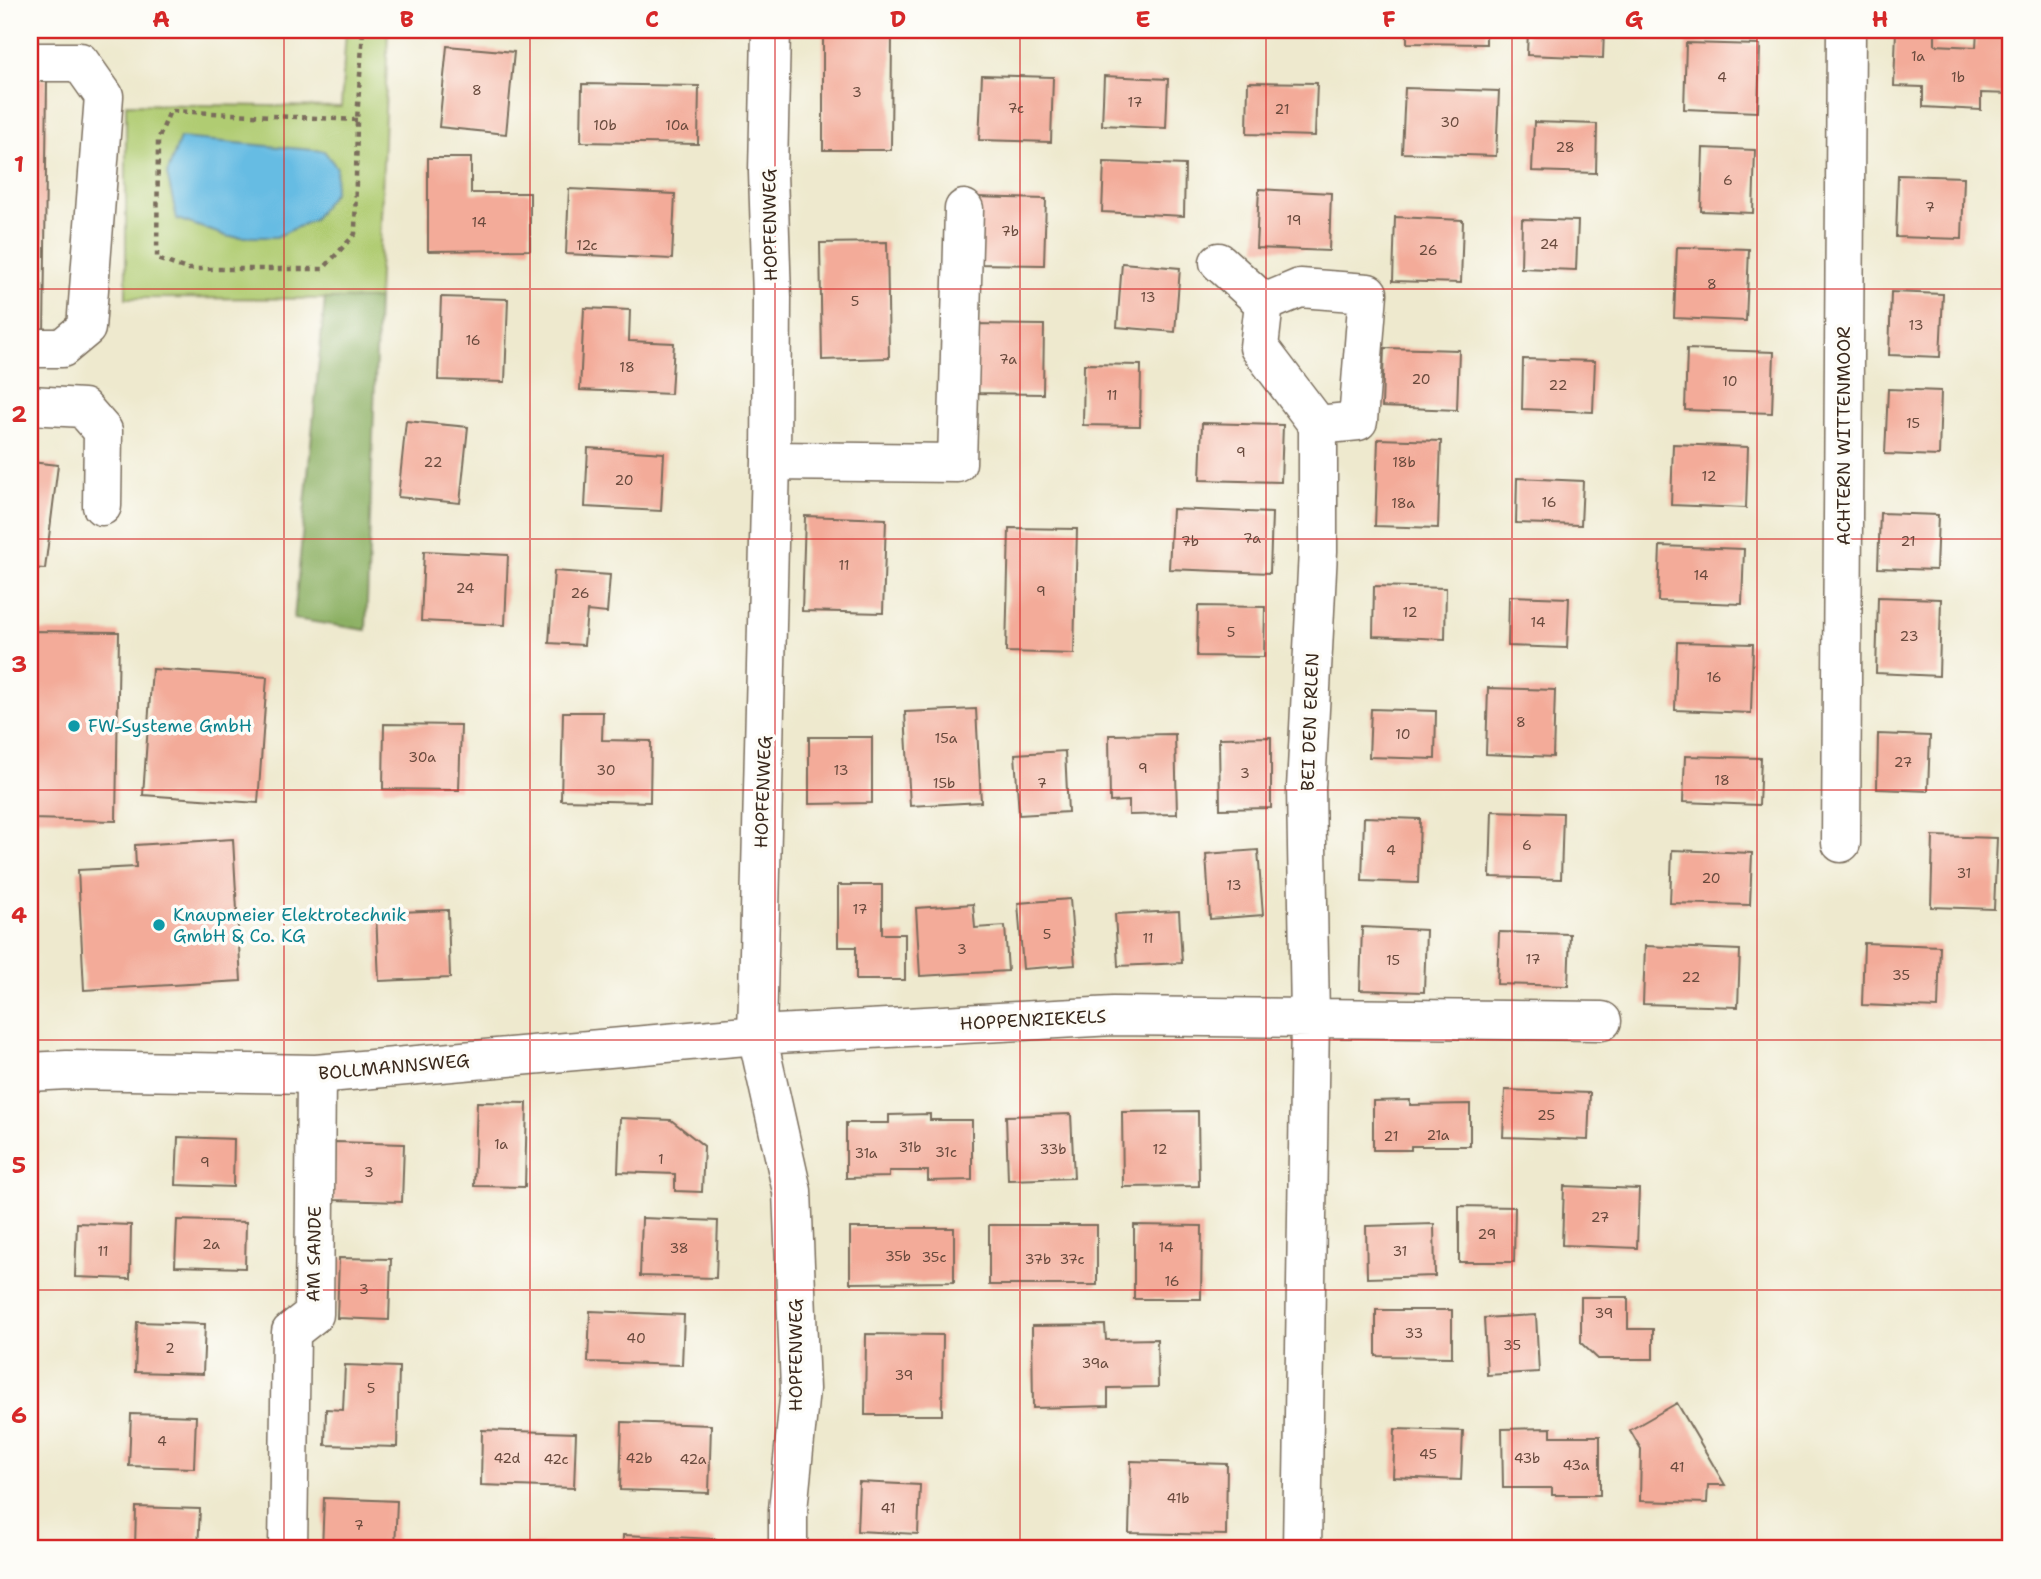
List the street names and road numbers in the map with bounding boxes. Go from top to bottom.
street label: HOPFENWEG [757,168,783,282]
street label: ACHTERN WITTENMOOR [1832,326,1856,546]
street label: BEI DEN ERLEN [1296,652,1324,792]
street label: HOPFENWEG [749,735,777,849]
street label: HOPPENRIEKELS [959,1004,1107,1036]
street label: BOLLMANNSWEG [317,1048,471,1086]
street label: AM SANDE [301,1206,327,1302]
street label: HOPFENWEG [784,1298,808,1411]

